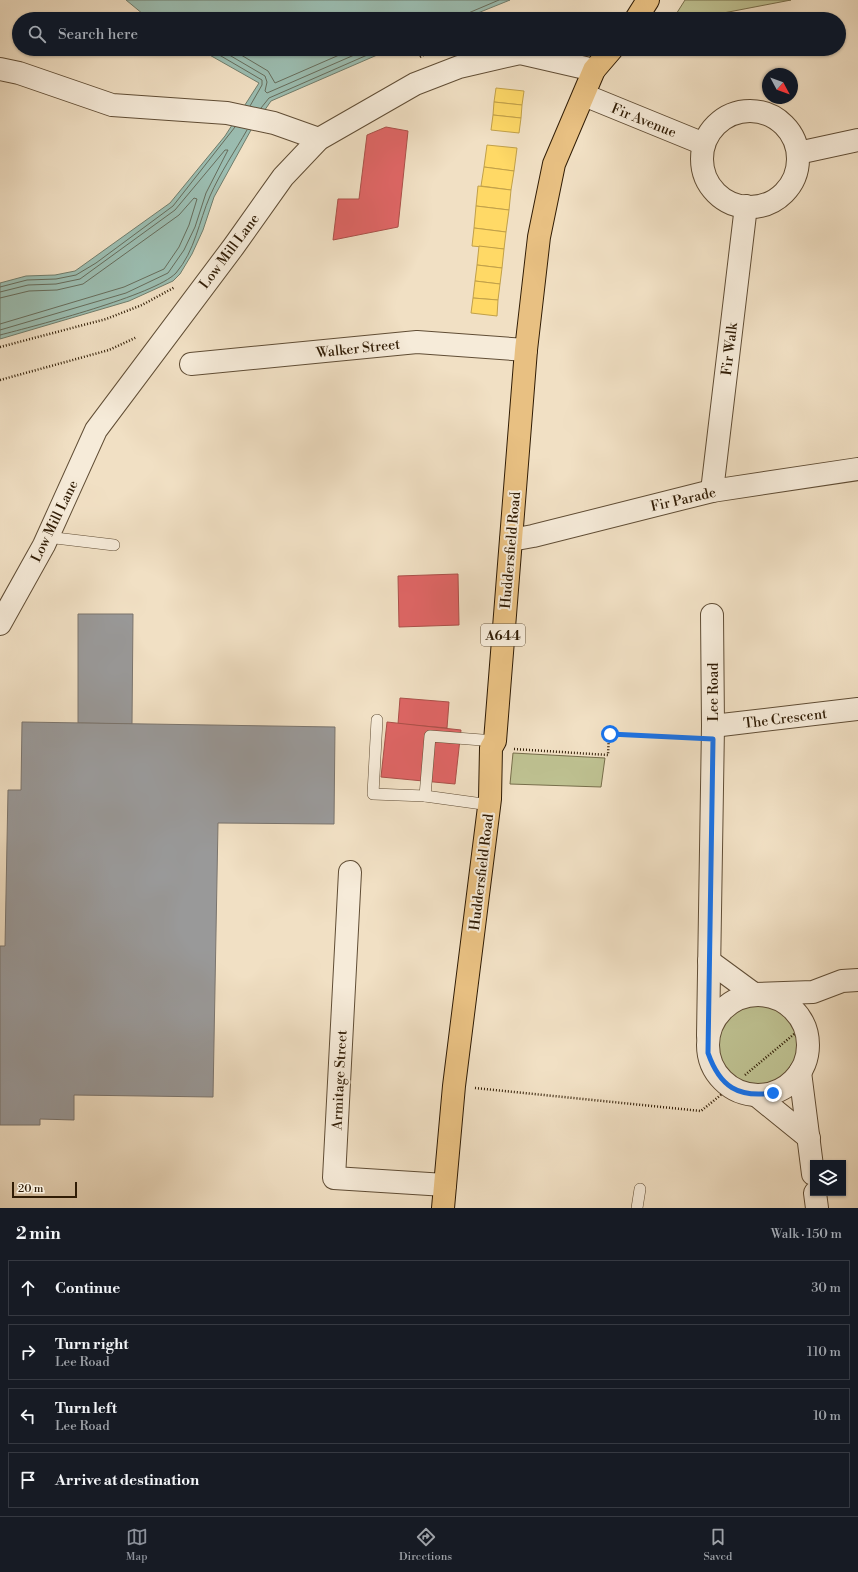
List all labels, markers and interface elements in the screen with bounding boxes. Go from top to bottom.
search box [12,12,846,56]
icon: search [26,23,48,45]
text: Search here [58,25,138,44]
north arrow [762,68,798,104]
street label: Fir Avenue [608,100,679,142]
street label: Low Mill Lane [196,211,264,293]
street label: Fir Walk [718,321,742,376]
street label: Walker Street [314,336,401,362]
street label: Low Mill Lane [27,477,83,566]
street label: Fir Parade [649,484,718,516]
street label: Huddersfield Road [497,491,525,609]
road number: A644 [481,624,525,646]
street label: Lee Road [705,663,723,721]
street label: The Crescent [742,705,828,733]
route start [601,725,619,743]
street label: Huddersfield Road [466,813,498,932]
street label: Armitage Street [328,1030,352,1131]
route end [764,1084,782,1102]
map controls [810,1160,846,1196]
button: layers [810,1160,846,1196]
scale bar [12,1180,77,1199]
text: 20 m [18,1182,43,1196]
text: 2 min [16,1223,61,1245]
text: Walk · 150 m [771,1226,842,1242]
icon: ahead [17,1277,39,1299]
text: Continue [55,1279,120,1298]
text: 30 m [811,1280,841,1296]
text: Turn right [55,1335,129,1354]
icon: right [17,1341,39,1363]
text: 110 m [807,1344,841,1360]
text: Lee Road [55,1354,110,1370]
text: Turn left [55,1399,117,1418]
icon: left [17,1405,39,1427]
text: 10 m [813,1408,841,1424]
text: Lee Road [55,1418,110,1434]
icon: arrive [17,1469,39,1491]
text: Arrive at destination [55,1471,199,1490]
tab: Map [126,1526,148,1564]
tab: Directions [399,1526,452,1564]
tab: Saved [703,1526,732,1564]

